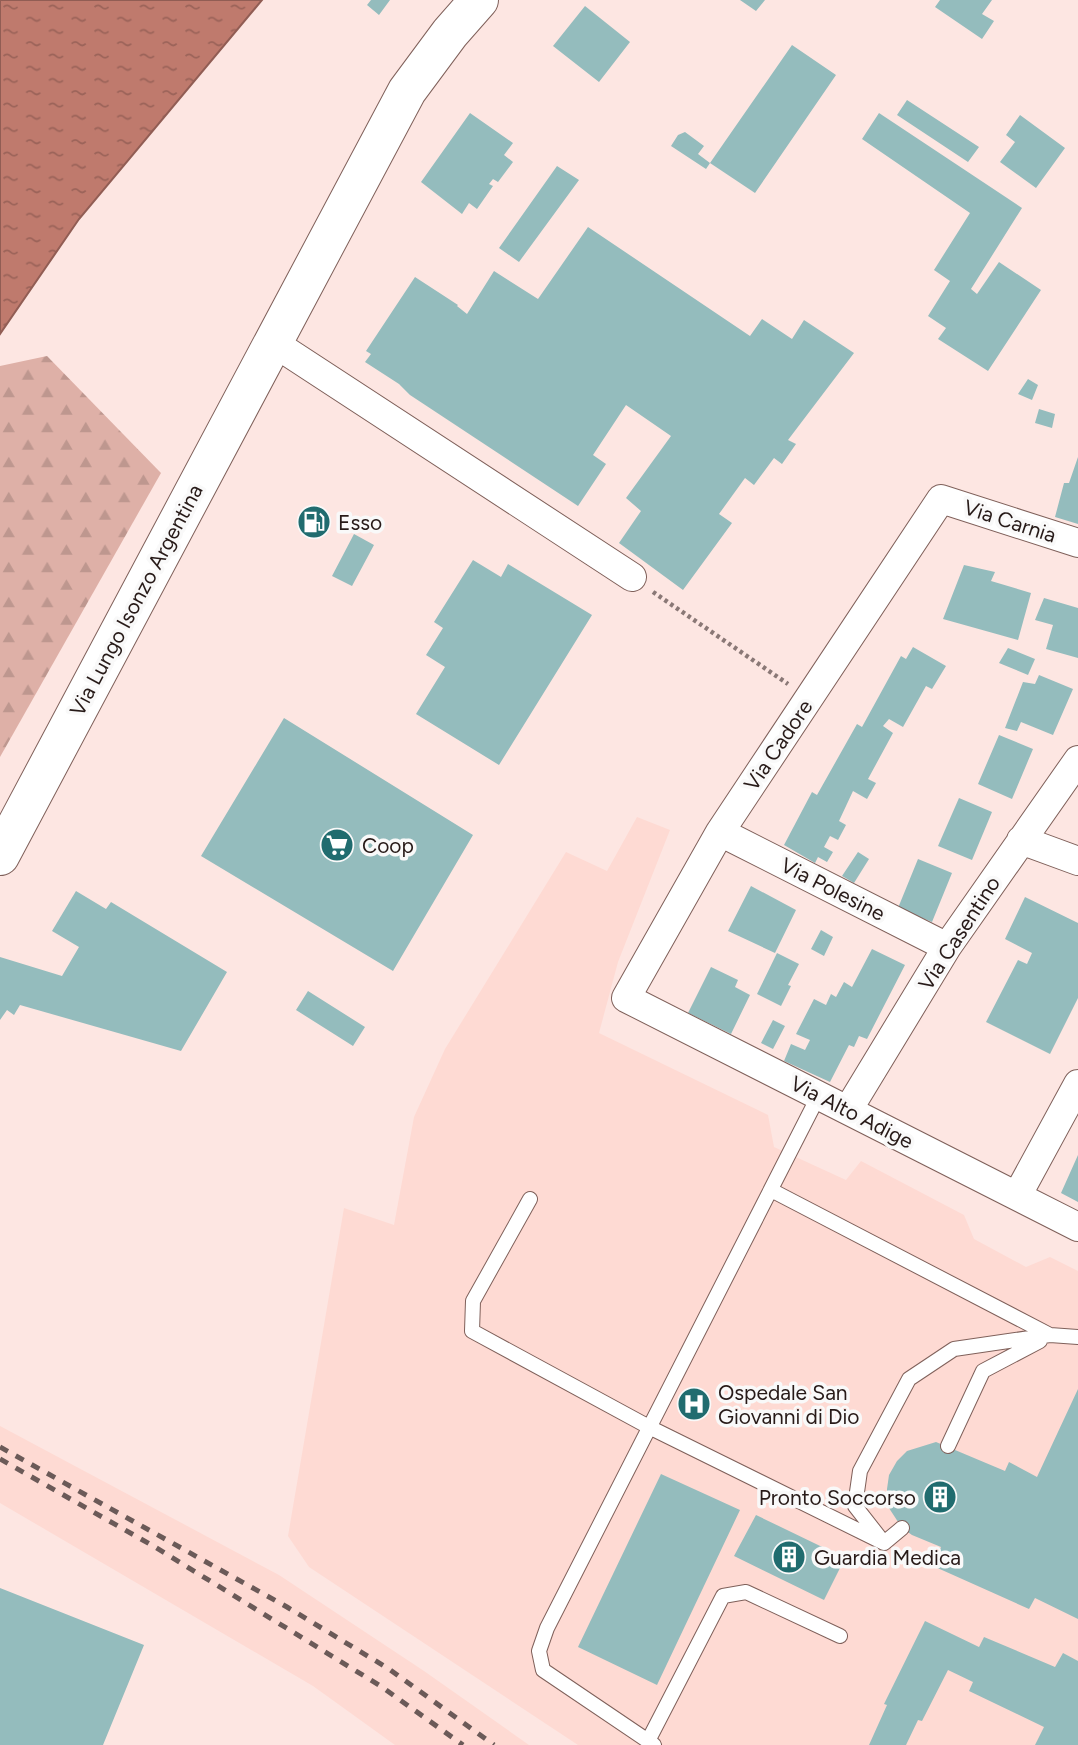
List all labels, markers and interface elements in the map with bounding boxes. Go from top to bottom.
street label: Via Lungo Isonzo Argentina [64,480,208,720]
street label: Via Carnia [961,494,1059,548]
fuel station icon: Esso [295,503,333,541]
place label: Esso [338,510,382,535]
street label: Via Cadore [738,695,818,795]
supermarket icon: Coop [318,826,356,864]
place label: Coop [362,833,414,858]
street label: Via Polesine [777,852,889,926]
street label: Via Casentino [913,871,1005,995]
street label: Via Alto Adige [786,1070,918,1154]
place label: Ospedale San Giovanni di Dio [718,1380,859,1429]
hospital icon: Ospedale San Giovanni di Dio [675,1385,713,1423]
building icon: Pronto Soccorso [921,1478,959,1516]
place label: Pronto Soccorso [759,1485,916,1510]
building icon: Guardia Medica [770,1538,808,1576]
place label: Guardia Medica [814,1545,961,1570]

